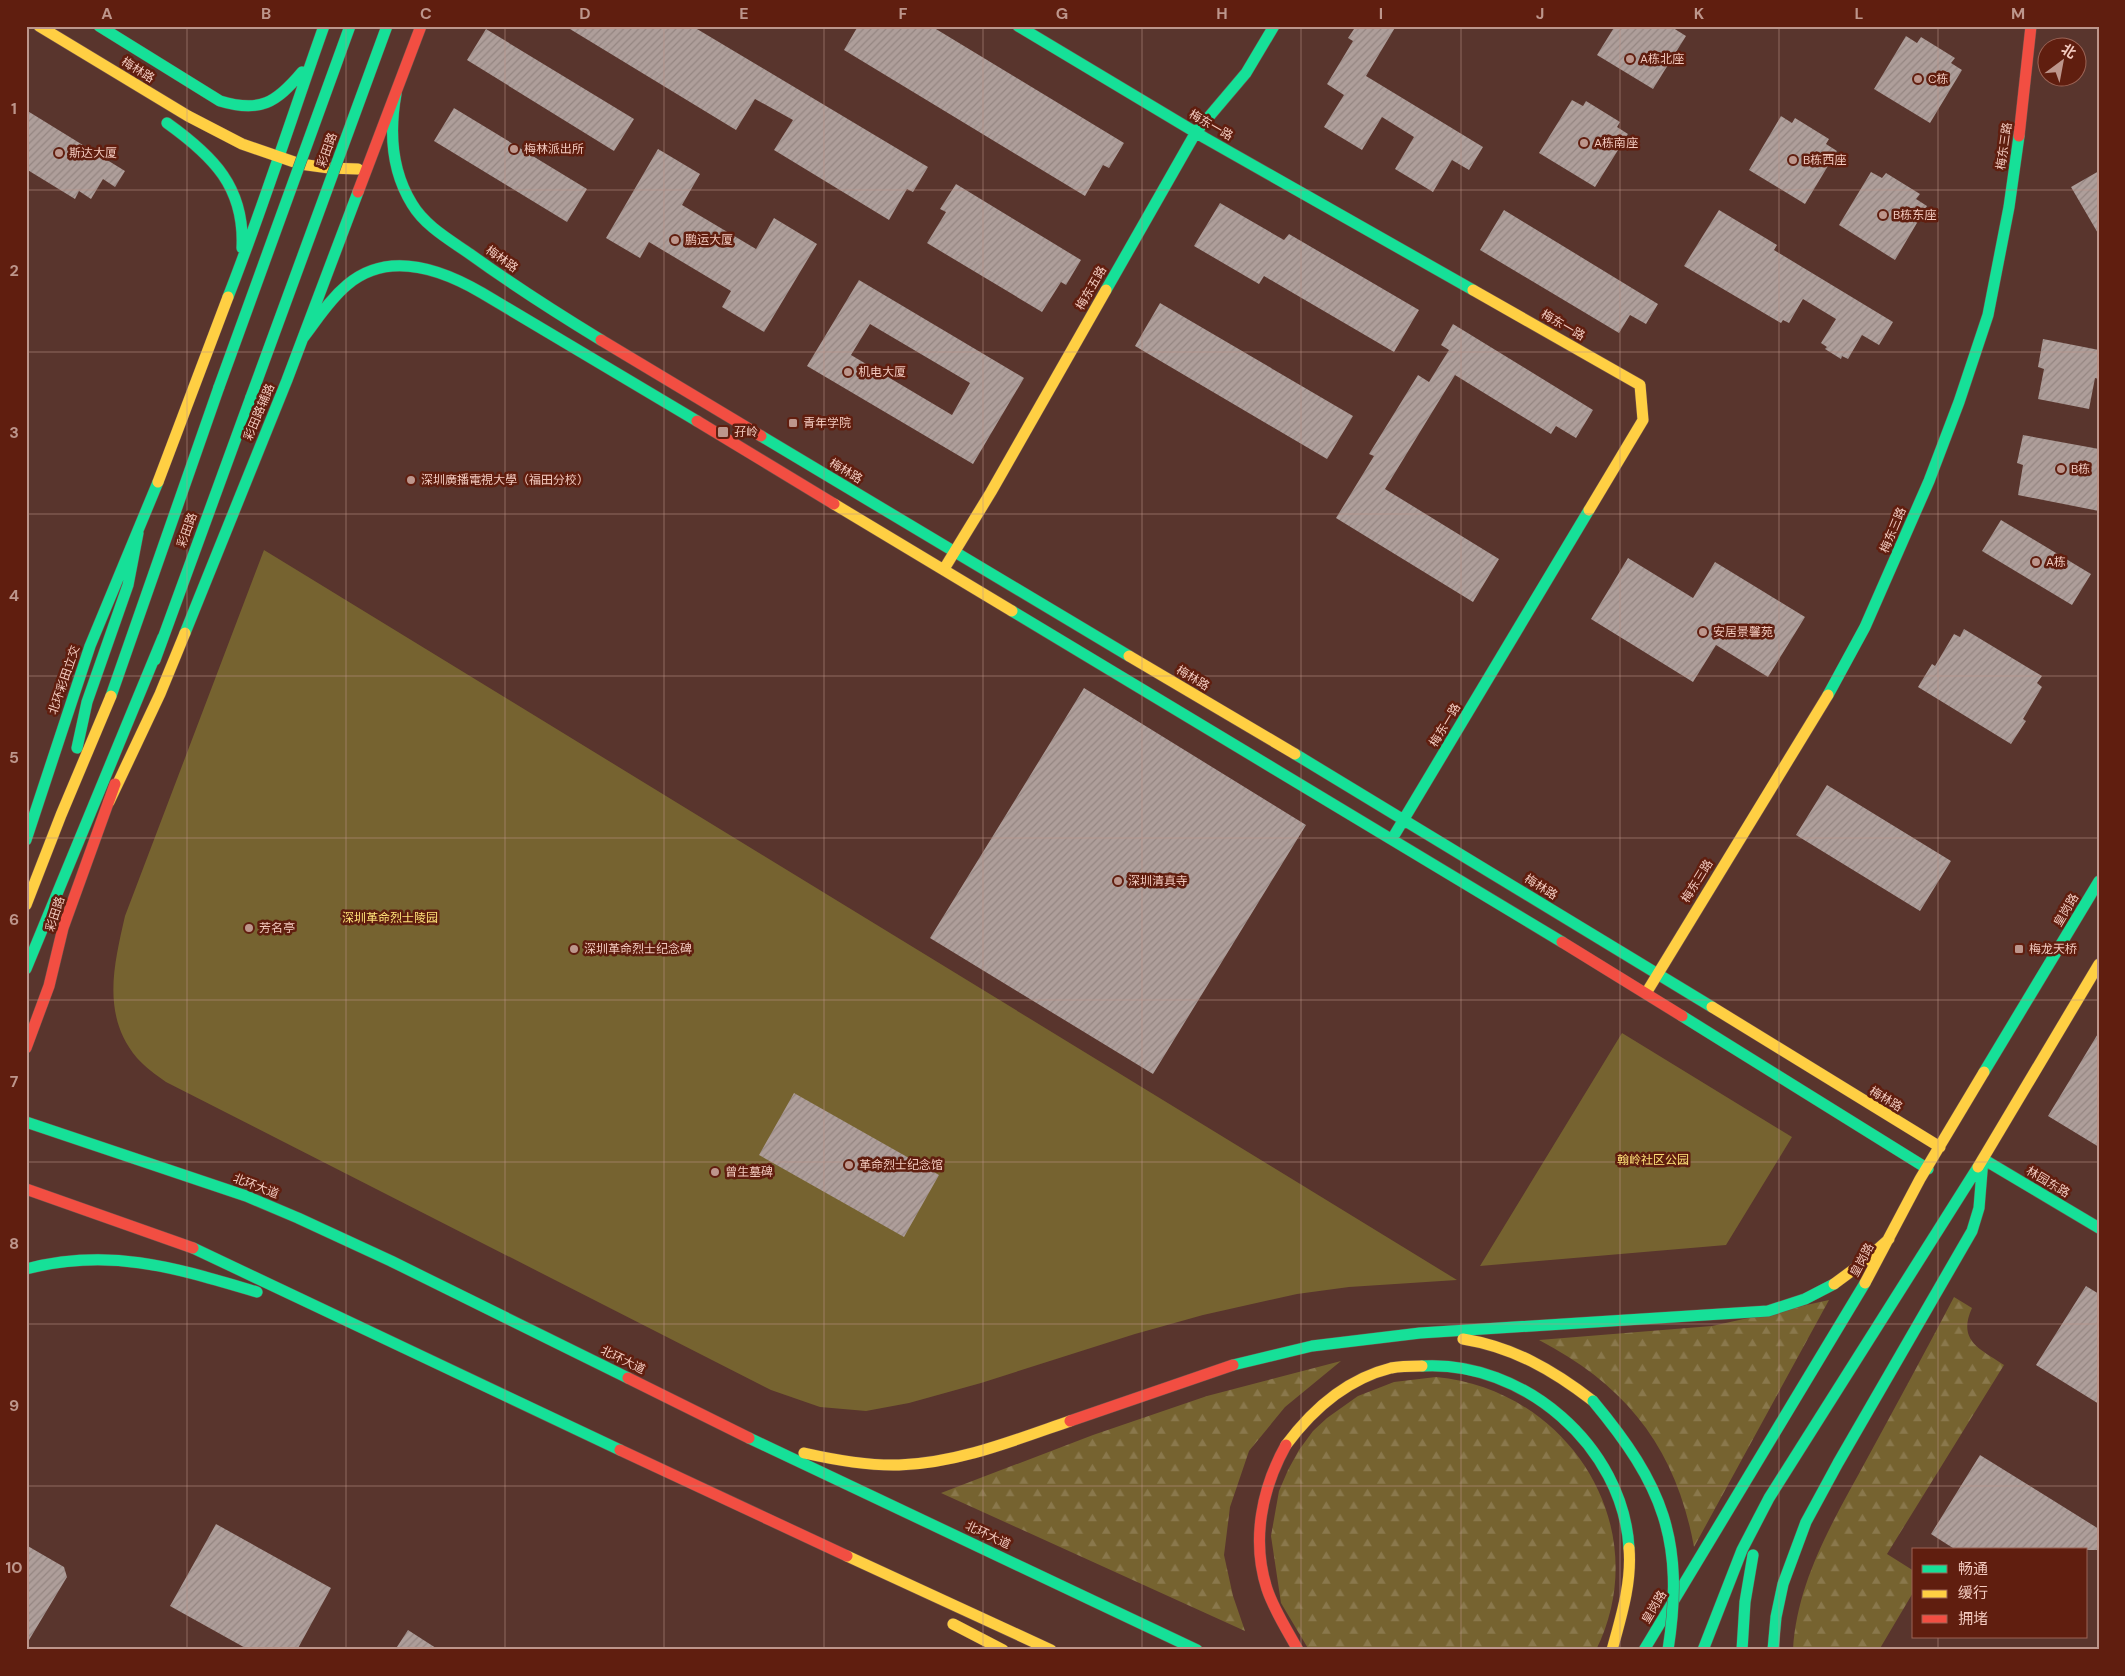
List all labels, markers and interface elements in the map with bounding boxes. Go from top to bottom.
text: A [101,3,113,24]
text: B [261,3,271,24]
text: C [420,3,432,24]
text: D [579,3,591,24]
text: E [739,3,749,24]
text: F [899,3,908,24]
text: G [1056,3,1068,24]
text: H [1216,3,1228,24]
text: I [1379,3,1383,24]
text: J [1536,3,1544,24]
text: K [1694,3,1705,24]
text: L [1855,3,1864,24]
text: M [2011,3,2025,24]
north arrow [2038,38,2088,88]
text: 北 [2058,40,2080,62]
place label: A栋北座 [1640,51,1684,67]
marker: A栋北座 [1624,53,1636,65]
street label: 梅林路 [118,54,158,86]
place label: C栋 [1928,71,1949,87]
marker: C栋 [1912,73,1924,85]
text: 1 [11,98,17,119]
street label: 梅东一路 [1186,106,1236,144]
street label: 梅东三路 [1993,121,2015,171]
street label: 彩田路 [313,130,341,170]
place label: A栋南座 [1594,135,1638,151]
marker: A栋南座 [1578,137,1590,149]
place label: 梅林派出所 [524,141,584,157]
marker: 梅林派出所 [508,143,520,155]
place label: 斯达大厦 [69,145,117,161]
marker: 斯达大厦 [53,147,65,159]
place label: B栋西座 [1803,152,1846,168]
marker: B栋西座 [1787,154,1799,166]
place label: B栋东座 [1893,207,1936,223]
marker: B栋东座 [1877,209,1889,221]
place label: 鹏运大厦 [685,232,733,248]
marker: 鹏运大厦 [669,234,681,246]
street label: 梅林路 [483,242,521,276]
text: 2 [9,260,19,281]
street label: 梅东五路 [1072,263,1110,313]
street label: 梅东一路 [1538,306,1588,344]
place label: 机电大厦 [858,364,906,380]
marker: 机电大厦 [842,366,854,378]
street label: 彩田路辅路 [240,381,278,443]
place label: 青年学院 [803,415,851,431]
marker: 青年学院 [787,417,799,429]
text: 3 [9,422,19,443]
place label: 孖岭 [734,424,758,440]
marker: 孖岭 [716,425,730,439]
street label: 梅林路 [826,455,866,487]
place label: B栋 [2071,461,2090,477]
marker: B栋 [2055,463,2067,475]
place label: 深圳廣播電視大學（福田分校） [421,472,589,488]
marker: 深圳廣播電視大學（福田分校） [405,474,417,486]
street label: 梅东三路 [1876,505,1910,555]
street label: 彩田路 [173,510,201,550]
place label: A栋 [2046,554,2066,570]
marker: A栋 [2030,556,2042,568]
text: 4 [9,585,19,606]
place label: 安居景馨苑 [1713,624,1773,640]
marker: 安居景馨苑 [1697,626,1709,638]
street label: 北环彩田立交 [45,643,83,717]
street label: 梅林路 [1173,662,1213,694]
street label: 梅东一路 [1426,700,1464,750]
text: 5 [9,747,19,768]
street label: 梅东三路 [1677,856,1717,906]
street label: 梅林路 [1521,871,1561,903]
place label: 深圳清真寺 [1128,873,1188,889]
marker: 深圳清真寺 [1112,875,1124,887]
street label: 皇岗路 [2050,890,2082,930]
street label: 彩田路 [42,894,68,934]
text: 6 [9,909,19,930]
park label: 深圳革命烈士陵园 [342,910,438,926]
place label: 芳名亭 [259,920,295,936]
marker: 芳名亭 [243,922,255,934]
place label: 深圳革命烈士纪念碑 [584,941,692,957]
place label: 梅龙天桥 [2029,941,2077,957]
marker: 深圳革命烈士纪念碑 [568,943,580,955]
marker: 梅龙天桥 [2013,943,2025,955]
text: 7 [10,1071,19,1092]
street label: 梅林路 [1866,1083,1906,1115]
park label: 翰岭社区公园 [1617,1152,1689,1168]
place label: 革命烈士纪念馆 [859,1157,943,1173]
marker: 革命烈士纪念馆 [843,1159,855,1171]
street label: 林园东路 [2023,1163,2073,1201]
place label: 曾生墓碑 [725,1164,773,1180]
marker: 曾生墓碑 [709,1166,721,1178]
street label: 北环大道 [231,1170,281,1202]
text: 8 [9,1233,19,1254]
street label: 皇岗路 [1846,1240,1878,1280]
street label: 北环大道 [598,1342,648,1378]
text: 9 [9,1395,19,1416]
street label: 北环大道 [963,1518,1013,1552]
legend [1912,1548,2088,1638]
text: 10 [5,1557,23,1578]
text: 畅通 [1958,1559,1988,1579]
text: 缓行 [1958,1583,1988,1603]
street label: 皇岗路 [1638,1587,1670,1627]
text: 拥堵 [1958,1609,1988,1629]

